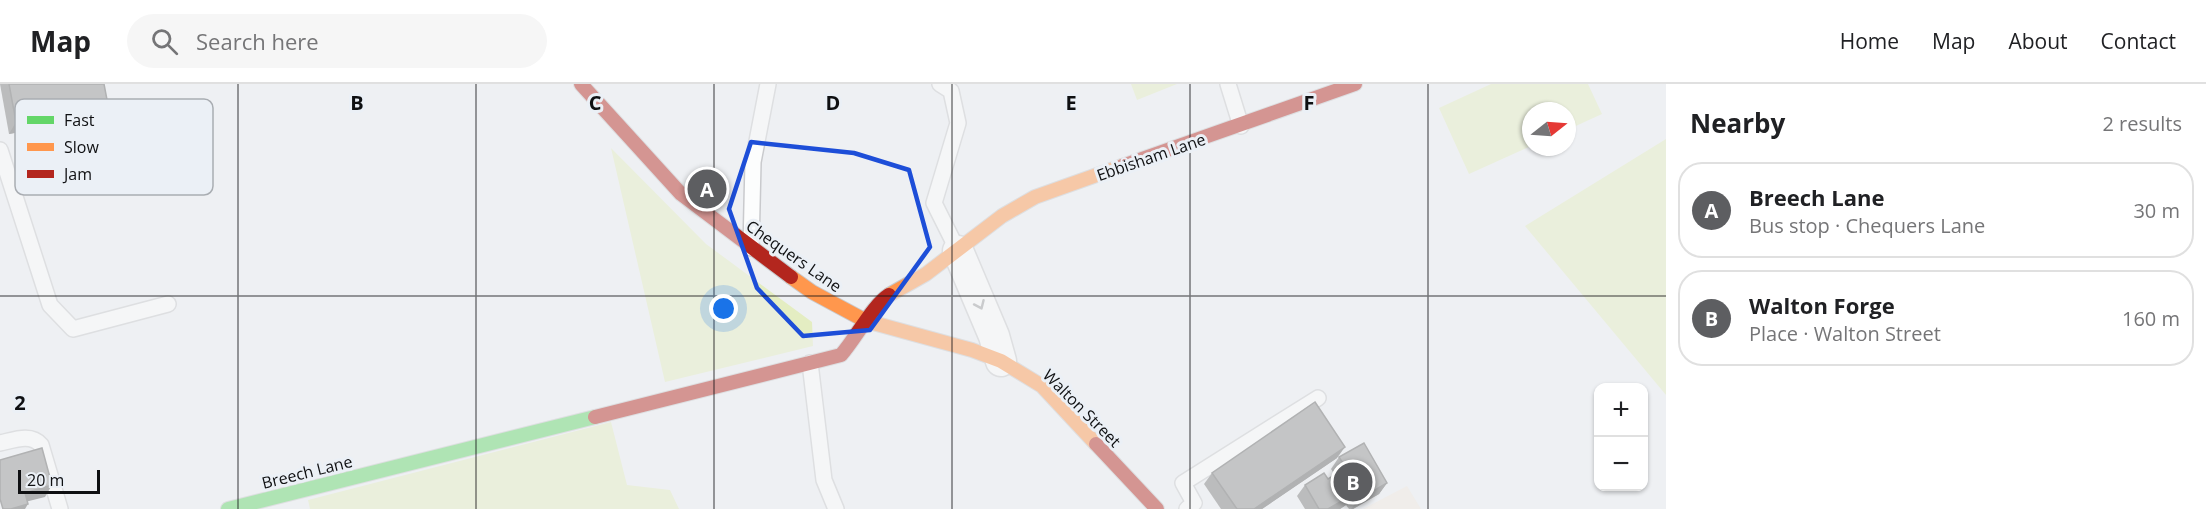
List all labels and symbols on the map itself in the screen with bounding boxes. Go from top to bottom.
text: B [350,89,364,116]
text: C [589,89,602,116]
text: D [826,89,840,116]
text: E [1065,89,1077,116]
text: F [1304,89,1314,116]
legend [15,99,213,195]
north arrow [1522,102,1576,156]
text: Fast [64,109,95,131]
street label: Ebbisham Lane [1094,128,1208,186]
text: Slow [64,136,99,158]
text: Jam [62,163,92,185]
pin: A [688,166,726,212]
street label: Chequers Lane [742,215,846,297]
your location [709,294,738,323]
one-way arrow [973,298,985,309]
street label: Walton Street [1038,364,1126,452]
text: 2 [14,389,26,416]
street label: Breech Lane [259,450,355,494]
pin: B [1334,460,1372,504]
scale bar [18,467,100,494]

